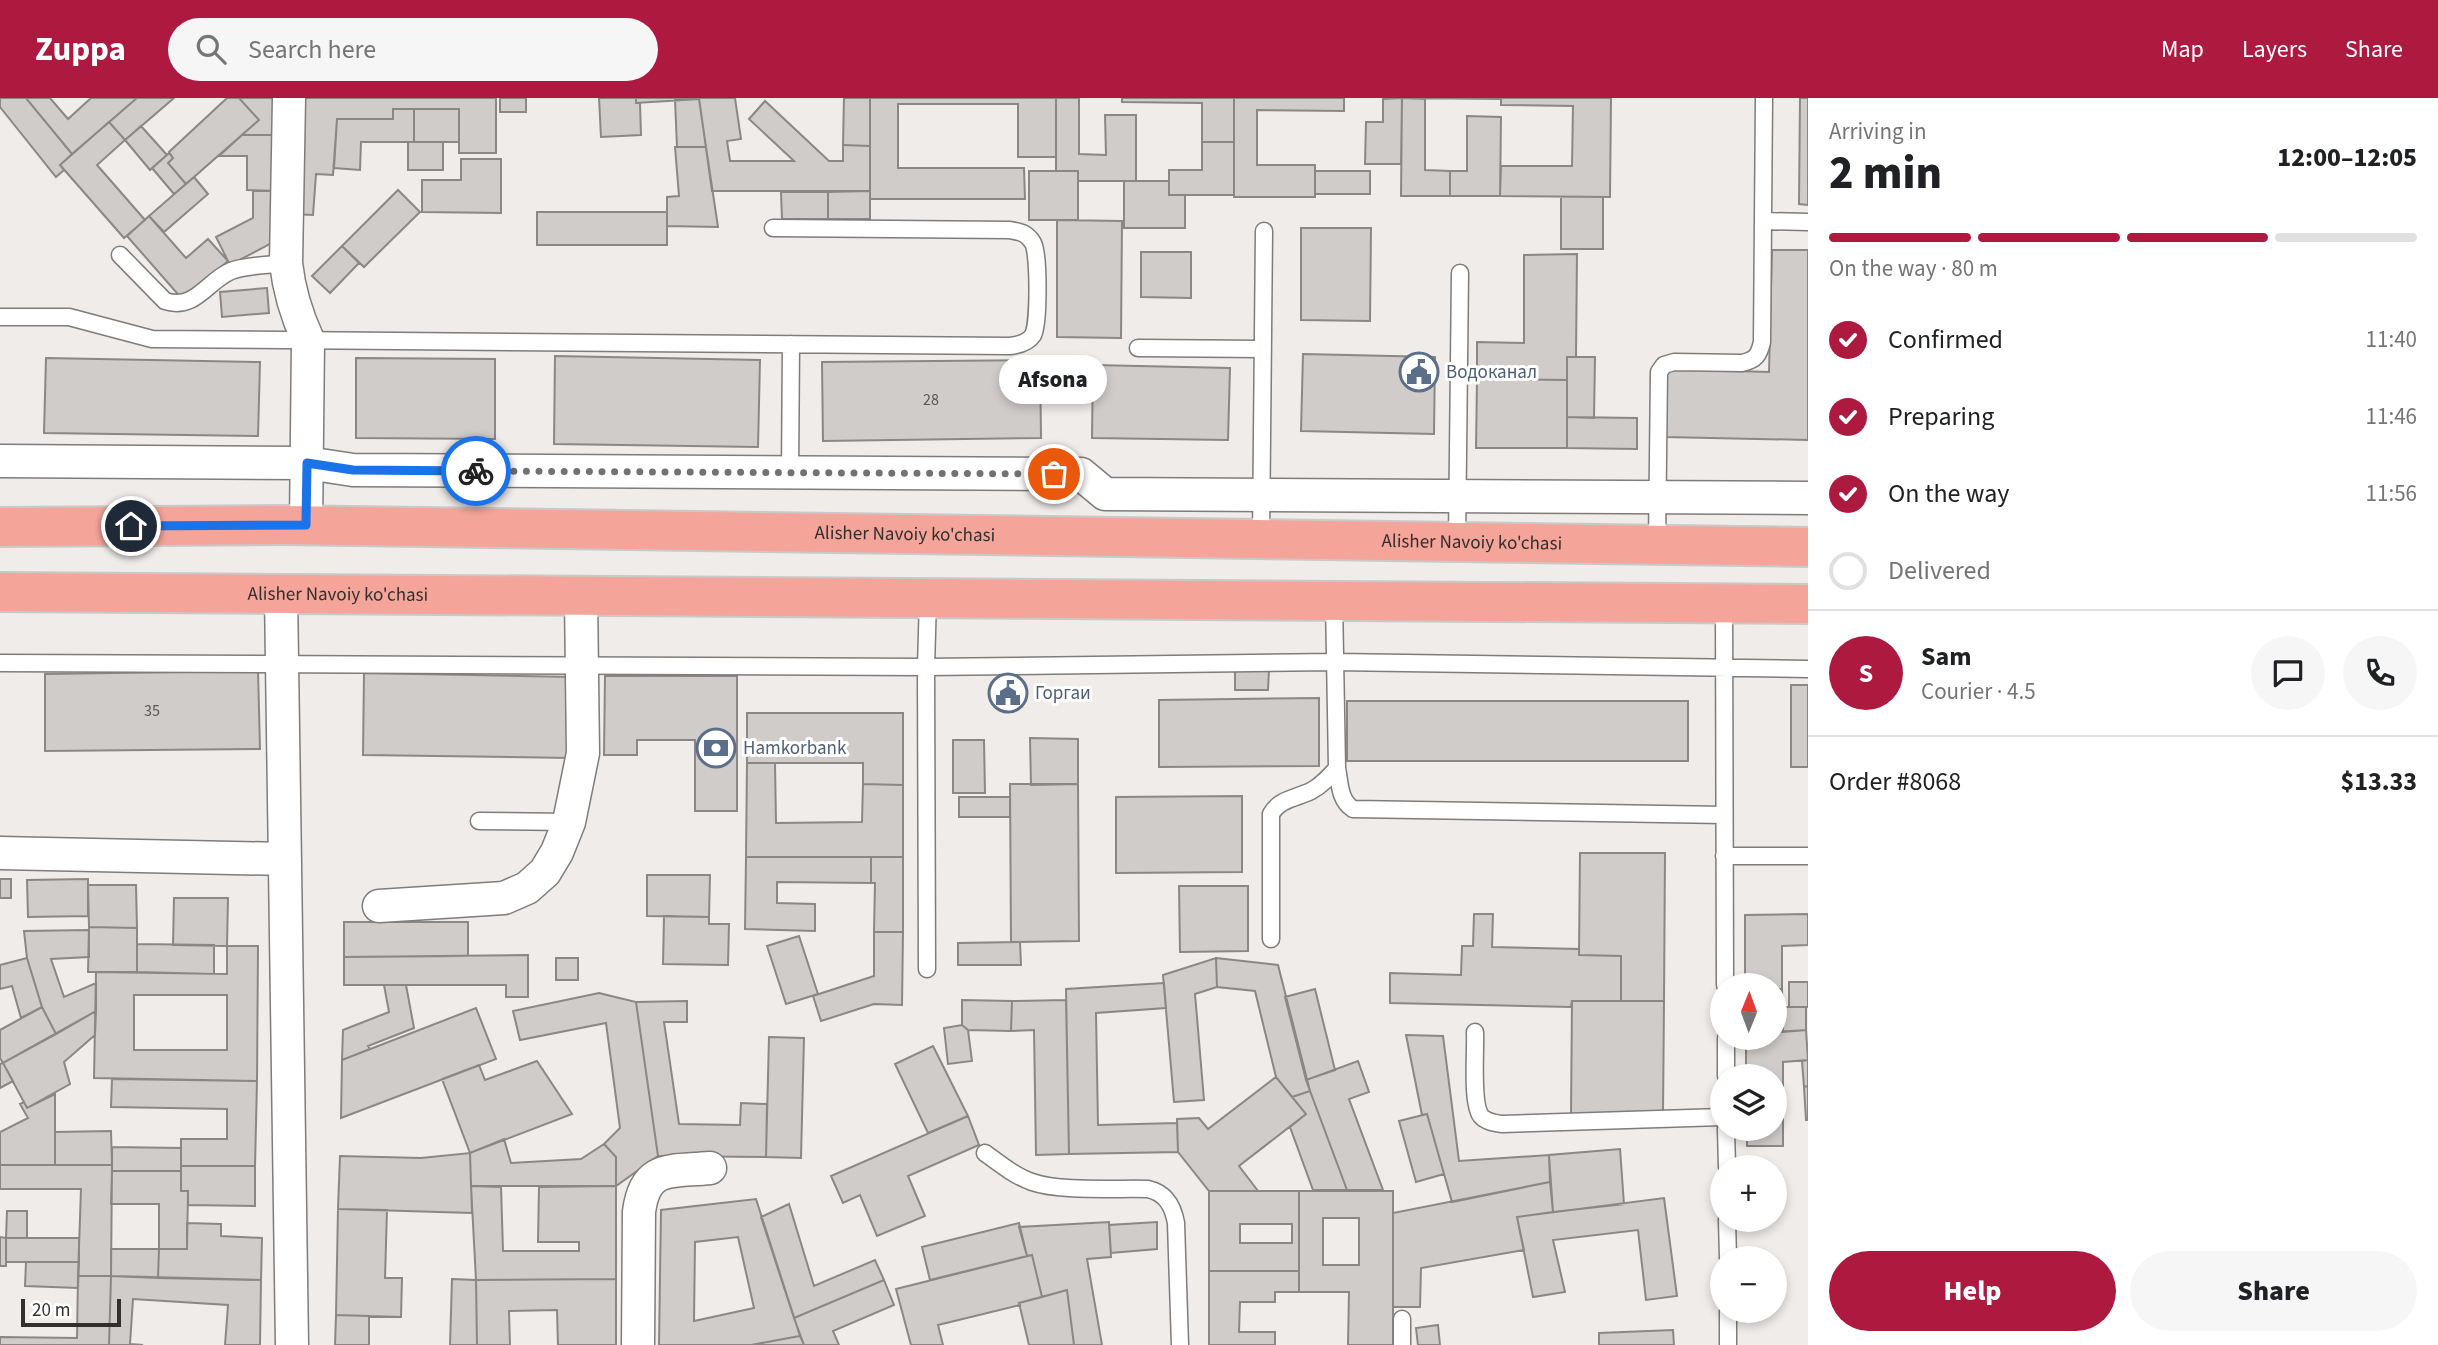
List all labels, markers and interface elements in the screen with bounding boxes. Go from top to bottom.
search box [168,18,658,81]
text: Zuppa [35,26,126,73]
icon: search [192,30,230,68]
text: Search here [248,31,376,68]
text: Map [2161,32,2204,67]
text: Layers [2242,32,2307,67]
text: Share [2345,32,2403,67]
text: Arriving in [1829,115,1927,148]
text: 12:00–12:05 [2277,139,2417,176]
text: 2 min [1829,141,1942,206]
text: On the way · 80 m [1829,252,1998,285]
icon: check [1829,321,1867,359]
text: Confirmed [1888,321,2003,358]
text: 11:40 [2366,323,2417,356]
public building icon: Водоканал [1398,351,1440,393]
callout: Afsona [1000,355,1108,404]
place label: Водоканал [1446,359,1537,386]
text: Afsona [1018,363,1088,396]
house number: 28 [923,389,939,411]
icon: check [1829,398,1867,436]
text: Preparing [1888,398,1994,435]
text: 11:46 [2366,400,2417,433]
courier [441,436,511,506]
pin [1024,444,1084,504]
icon: bike [457,452,495,490]
icon: bag [1035,455,1073,493]
icon: check [1829,475,1867,513]
text: On the way [1888,475,2009,512]
text: 11:56 [2366,477,2417,510]
pin [101,496,161,556]
icon: home [112,507,150,545]
street label: Alisher Navoiy ko'chasi [814,519,995,549]
street label: Alisher Navoiy ko'chasi [1381,527,1562,557]
text: Delivered [1888,552,1991,589]
street label: Alisher Navoiy ko'chasi [248,580,428,608]
button: chat [2251,636,2325,710]
button: phone [2343,636,2417,710]
text: Sam [1921,638,1971,675]
text: S [1859,655,1873,692]
public building icon: Горгаи [987,672,1029,714]
text: Courier · 4.5 [1921,675,2036,708]
place label: Горгаи [1035,680,1091,707]
house number: 35 [144,700,160,722]
bank icon: Hamkorbank [695,727,737,769]
place label: Hamkorbank [743,735,847,762]
text: Order #8068 [1829,763,1961,800]
text: $13.33 [2341,763,2417,800]
north arrow [1710,973,1787,1050]
map controls [1710,973,1787,1323]
button: layers [1710,1064,1787,1141]
button: + [1710,1155,1787,1232]
button: − [1710,1246,1787,1323]
button: Help [1829,1251,2116,1331]
button: Share [2130,1251,2417,1331]
scale bar [21,1296,121,1328]
text: 20 m [32,1297,70,1324]

